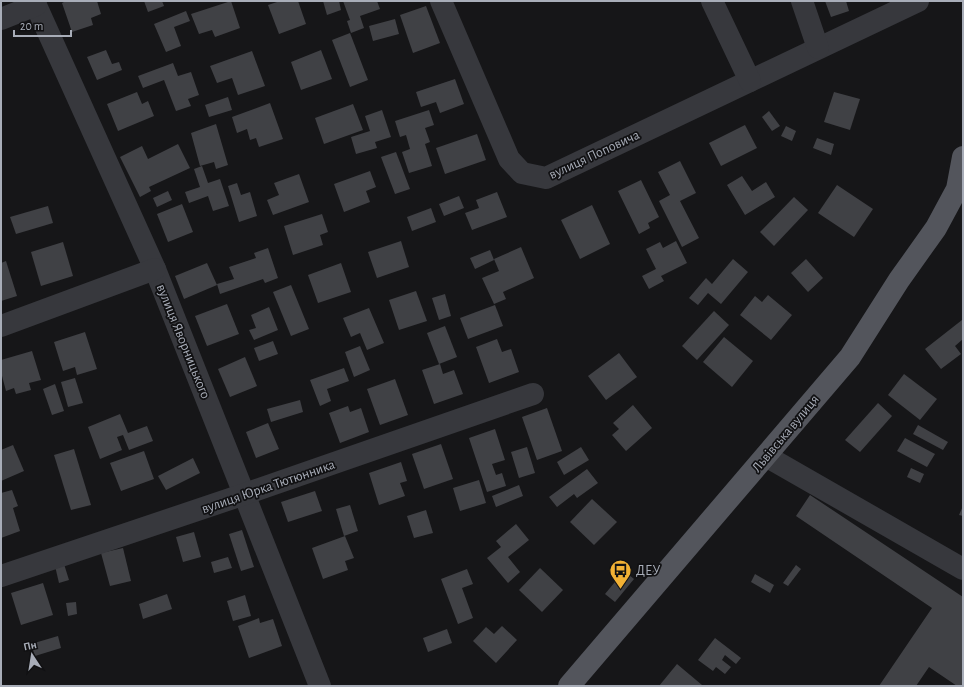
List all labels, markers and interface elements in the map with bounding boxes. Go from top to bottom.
scale bar [14,12,71,38]
text: 20 m [20,20,43,32]
street label: вулиця Поповича [547,128,642,182]
street label: вулиця Яворницького [154,282,213,401]
street label: Львівська вулиця [750,392,822,475]
street label: вулиця Юрка Тютюнника [200,457,337,516]
bus stop icon: ДЕУ [608,557,634,590]
place label: ДЕУ [636,564,660,578]
north arrow [12,635,52,675]
text: Пн [22,639,38,652]

